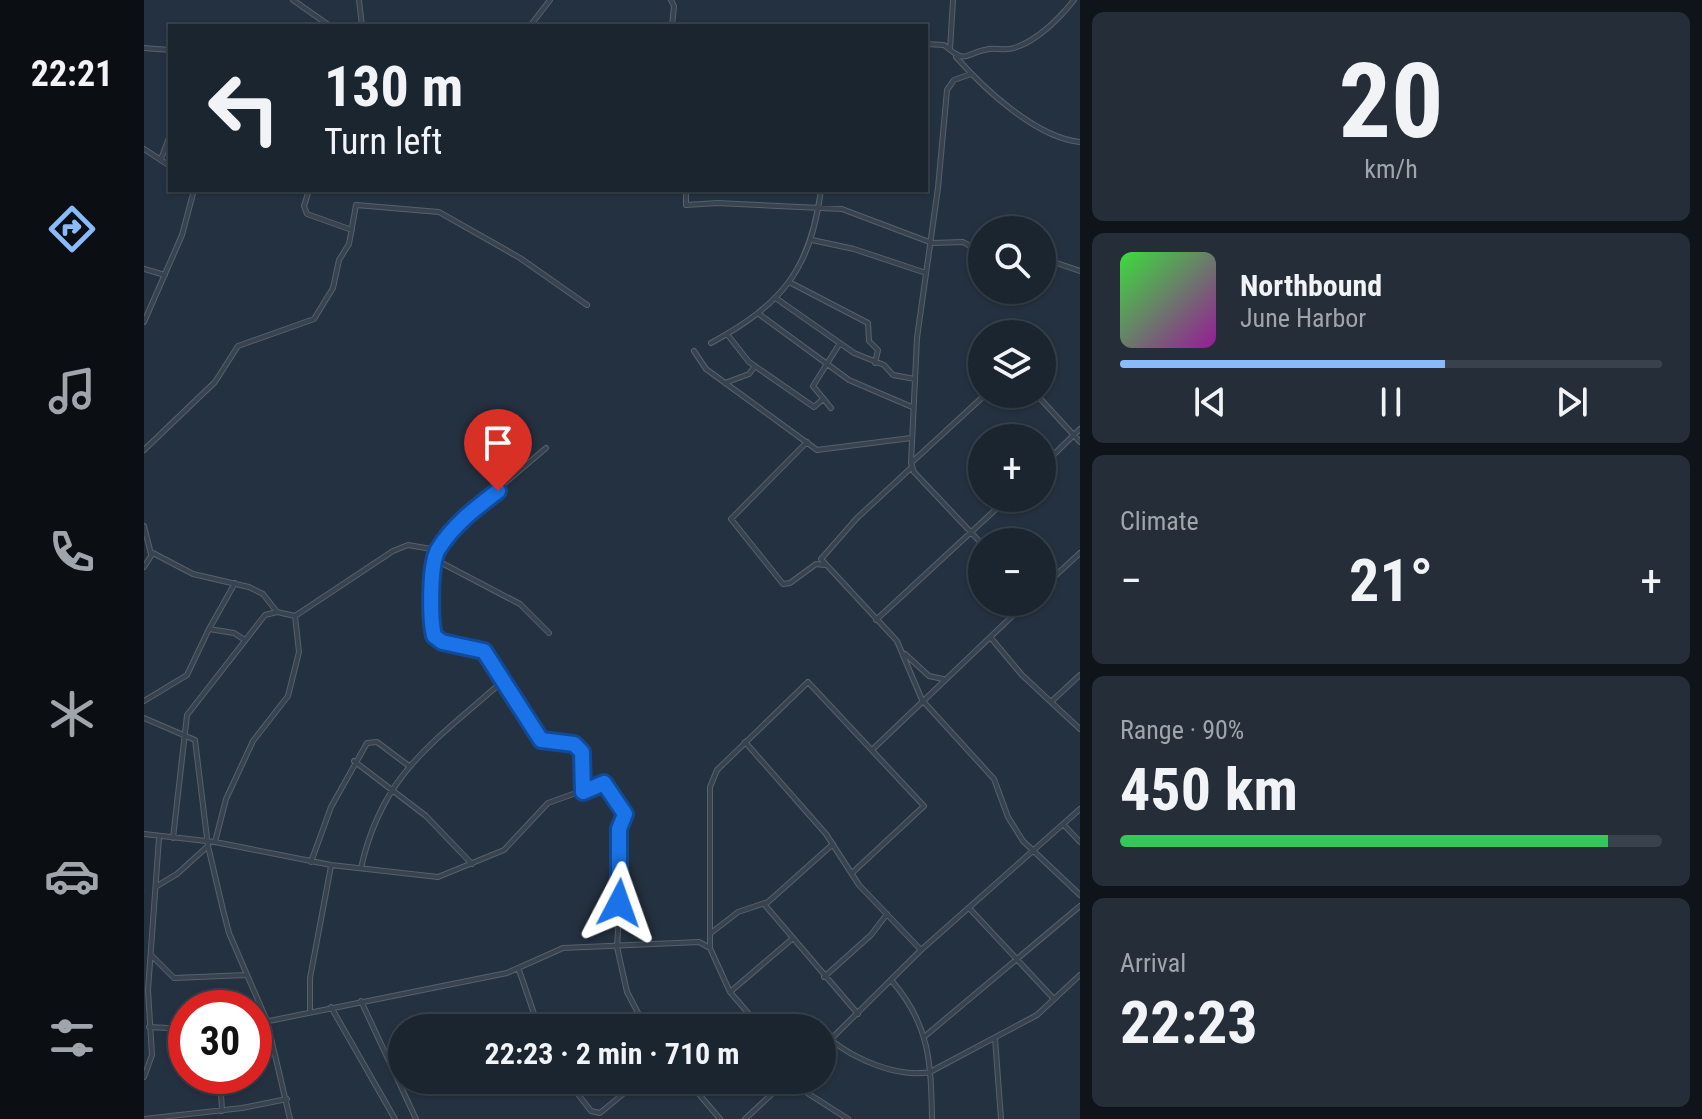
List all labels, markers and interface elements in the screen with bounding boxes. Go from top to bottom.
text: 20 [1338,41,1444,162]
text: 22:21 [31,53,113,95]
text: 130 m [324,54,463,120]
icon: left [192,56,296,160]
text: Turn left [324,121,442,163]
text: km/h [1364,154,1418,184]
icon: directions [44,201,100,257]
map controls [968,216,1056,616]
button: search [968,216,1056,304]
text: Northbound [1240,268,1382,303]
text: June Harbor [1240,303,1366,333]
button: layers [968,320,1056,408]
icon: music [44,363,100,419]
icon: previous [1188,380,1232,424]
icon: pause [1369,380,1413,424]
icon: next [1550,380,1594,424]
pin [464,409,532,491]
icon: arrive [476,421,520,465]
button: + [968,424,1056,512]
text: Climate [1120,506,1199,536]
icon: phone [44,524,100,580]
button: − [968,528,1056,616]
text: 21° [1349,545,1433,616]
text: − [1120,555,1142,607]
text: + [1640,555,1662,607]
icon: climate [44,686,100,742]
text: Range · 90% [1120,715,1244,745]
text: 450 km [1120,754,1298,825]
icon: car [44,848,100,904]
position arrow [577,861,661,945]
text: Arrival [1120,948,1186,978]
text: 22:23 [1120,987,1258,1058]
speed limit sign: 30 [168,990,272,1094]
icon: filters [44,1010,100,1066]
text: 22:23 · 2 min · 710 m [485,1036,739,1071]

